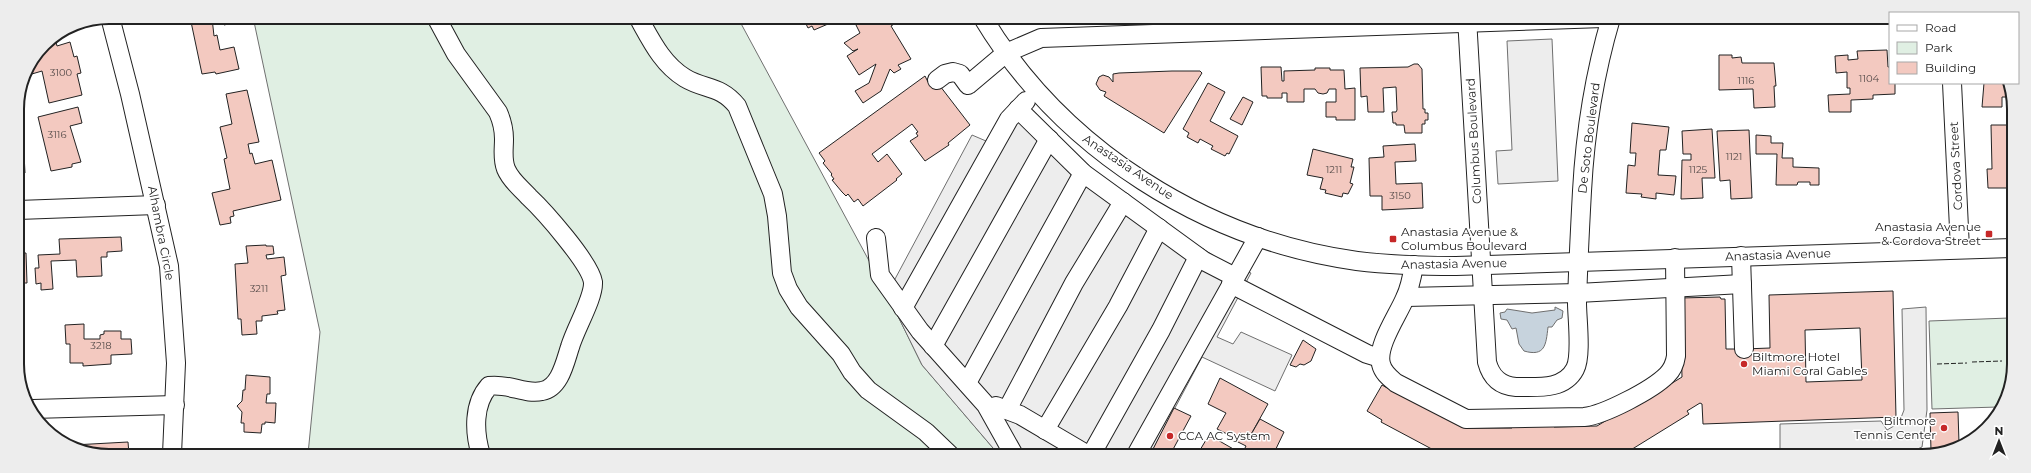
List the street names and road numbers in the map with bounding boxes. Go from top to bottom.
street label: Columbus Boulevard [1463,78,1484,204]
street label: De Soto Boulevard [1574,82,1603,194]
street label: Cordova Street [1946,121,1965,211]
street label: Anastasia Avenue [1080,131,1176,202]
street label: Alhambra Circle [145,184,178,281]
street label: Anastasia Avenue [1725,245,1831,264]
street label: Anastasia Avenue [1401,255,1507,272]

